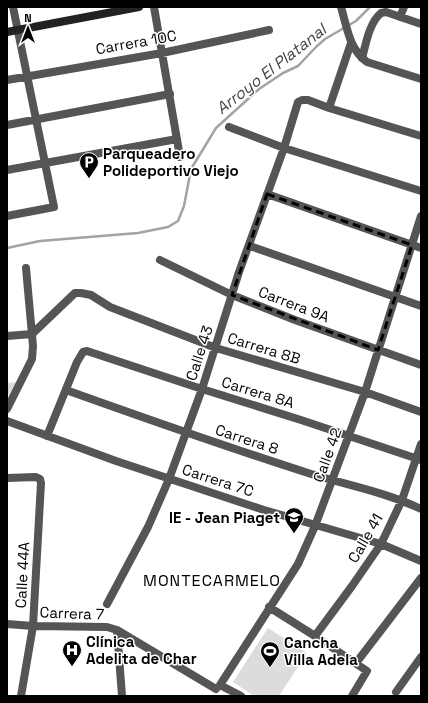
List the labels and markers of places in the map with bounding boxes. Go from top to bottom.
place label: Parqueadero Polideportivo Viejo [103,144,239,180]
parking icon: Parqueadero Polideportivo Viejo [78,151,100,179]
school or university icon: IE - Jean Piaget [283,506,305,534]
place label: IE - Jean Piaget [169,508,280,527]
place label: Clínica Adelita de Char [86,632,197,668]
place label: Cancha Villa Adela [284,633,358,669]
hospital icon: Clínica Adelita de Char [61,639,83,667]
sports icon: Cancha Villa Adela [259,640,281,668]

